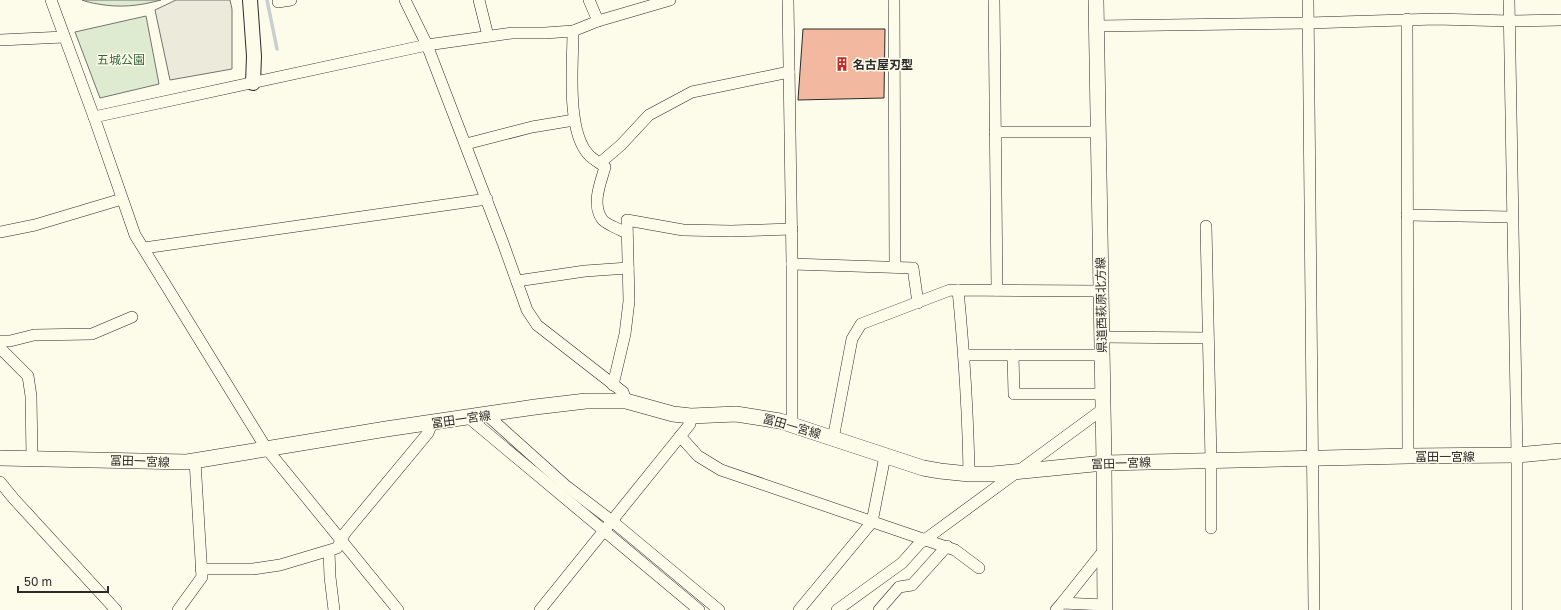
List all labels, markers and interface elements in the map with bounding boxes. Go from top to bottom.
park label: 五城公園 [97,52,145,67]
building icon: 名古屋刃型 [834,56,850,72]
place label: 名古屋刃型 [853,57,913,72]
street label: 県道西萩原北方線 [1093,257,1109,353]
street label: 冨田一宮線 [430,407,492,431]
street label: 冨田一宮線 [761,411,823,441]
street label: 冨田一宮線 [1415,449,1475,464]
street label: 冨田一宮線 [110,452,170,470]
street label: 冨田一宮線 [1091,454,1151,472]
scale bar [18,568,108,594]
text: 50 m [24,574,52,589]

